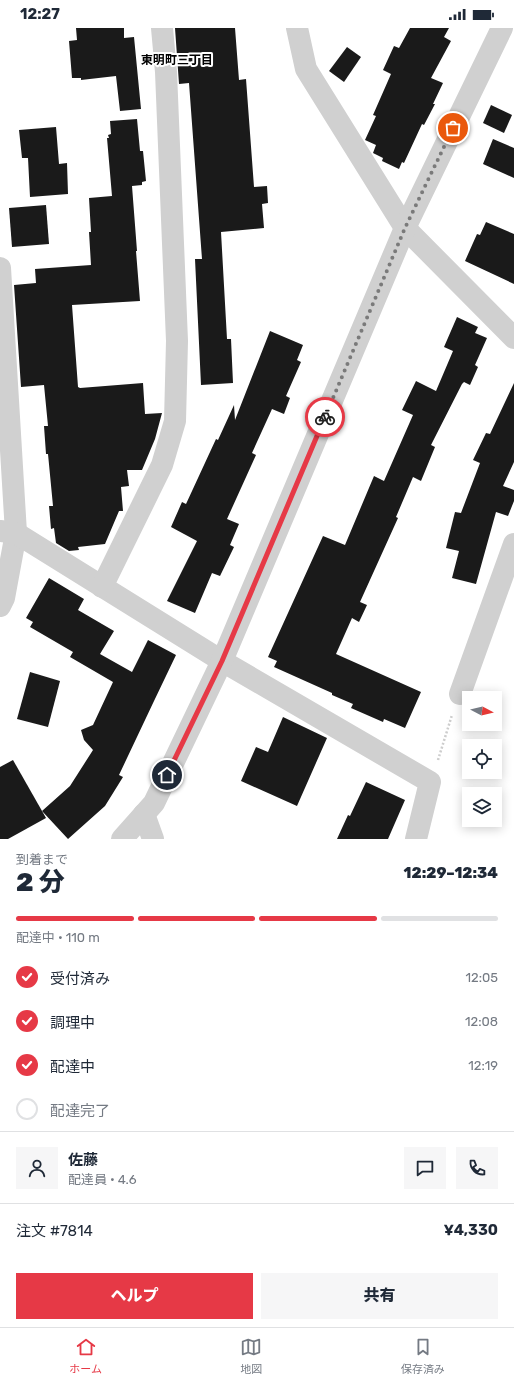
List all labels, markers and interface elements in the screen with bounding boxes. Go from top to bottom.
text: 12:27 [20,5,60,23]
district label: 東明町三丁目 [141,53,213,67]
pin [436,111,470,145]
icon: bag [442,117,464,139]
courier [305,397,345,437]
icon: bike [314,406,336,428]
north arrow [462,691,502,731]
map controls [462,691,502,827]
button: locate [462,739,502,779]
pin [150,758,184,792]
icon: home [156,764,178,786]
button: layers [462,787,502,827]
text: 到着まで [16,852,68,867]
text: 12:29–12:34 [404,864,498,882]
text: 2 分 [16,867,65,898]
text: 配達中 · 110 m [16,930,100,945]
icon: check [16,966,38,988]
text: 受付済み [50,970,110,988]
text: 12:05 [465,970,498,985]
icon: check [16,1010,38,1032]
text: 調理中 [50,1014,95,1032]
text: 12:08 [465,1014,498,1029]
icon: check [16,1054,38,1076]
text: 配達中 [50,1058,95,1076]
text: 12:19 [468,1058,498,1073]
text: 配達完了 [50,1102,110,1120]
button: person [16,1147,58,1189]
button: chat [404,1147,446,1189]
button: phone [456,1147,498,1189]
text: 佐藤 [68,1151,98,1169]
text: 配達員 · 4.6 [68,1172,137,1187]
text: ¥4,330 [443,1221,498,1239]
text: 注文 #7814 [16,1222,93,1240]
button: ヘルプ [16,1273,253,1319]
button: 共有 [261,1273,498,1319]
tab: ホーム [69,1336,102,1376]
tab: 地図 [240,1336,262,1376]
tab: 保存済み [401,1336,445,1376]

